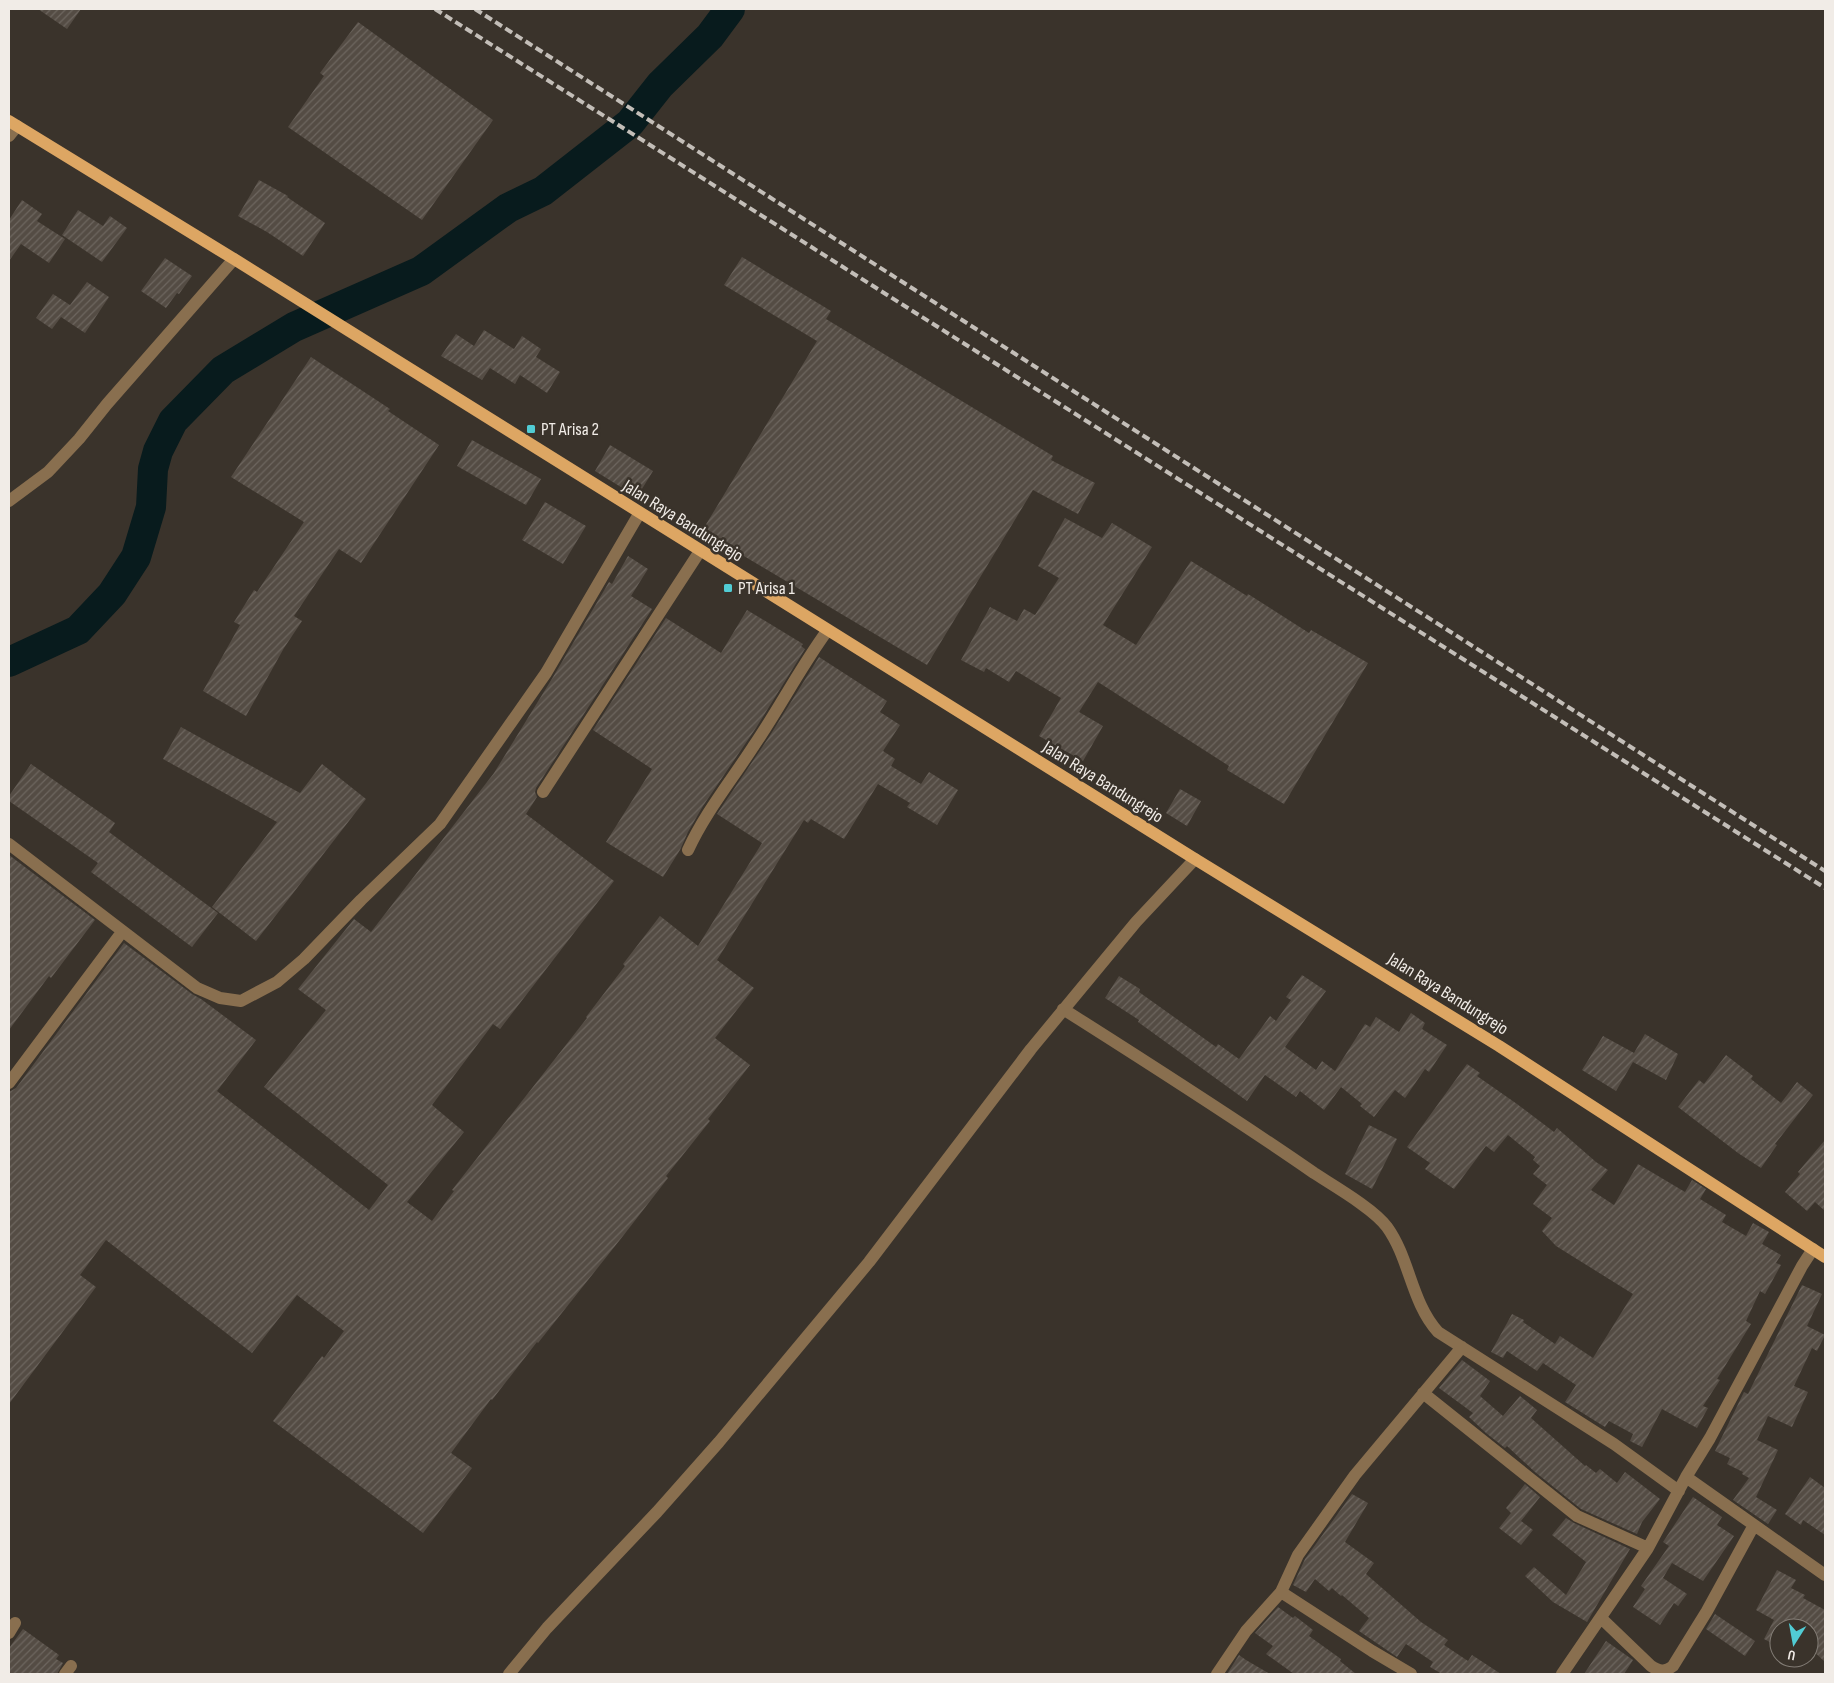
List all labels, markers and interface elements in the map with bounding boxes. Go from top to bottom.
place label: PT Arisa 2 [541,419,599,440]
marker: PT Arisa 2 [525,423,537,435]
street label: Jalan Raya Bandungrejo [618,475,747,567]
place label: PT Arisa 1 [738,578,796,599]
marker: PT Arisa 1 [722,582,734,594]
street label: Jalan Raya Bandungrejo [1038,736,1167,828]
street label: Jalan Raya Bandungrejo [1383,948,1512,1040]
north arrow [1769,1618,1819,1668]
text: U [1786,1646,1797,1664]

